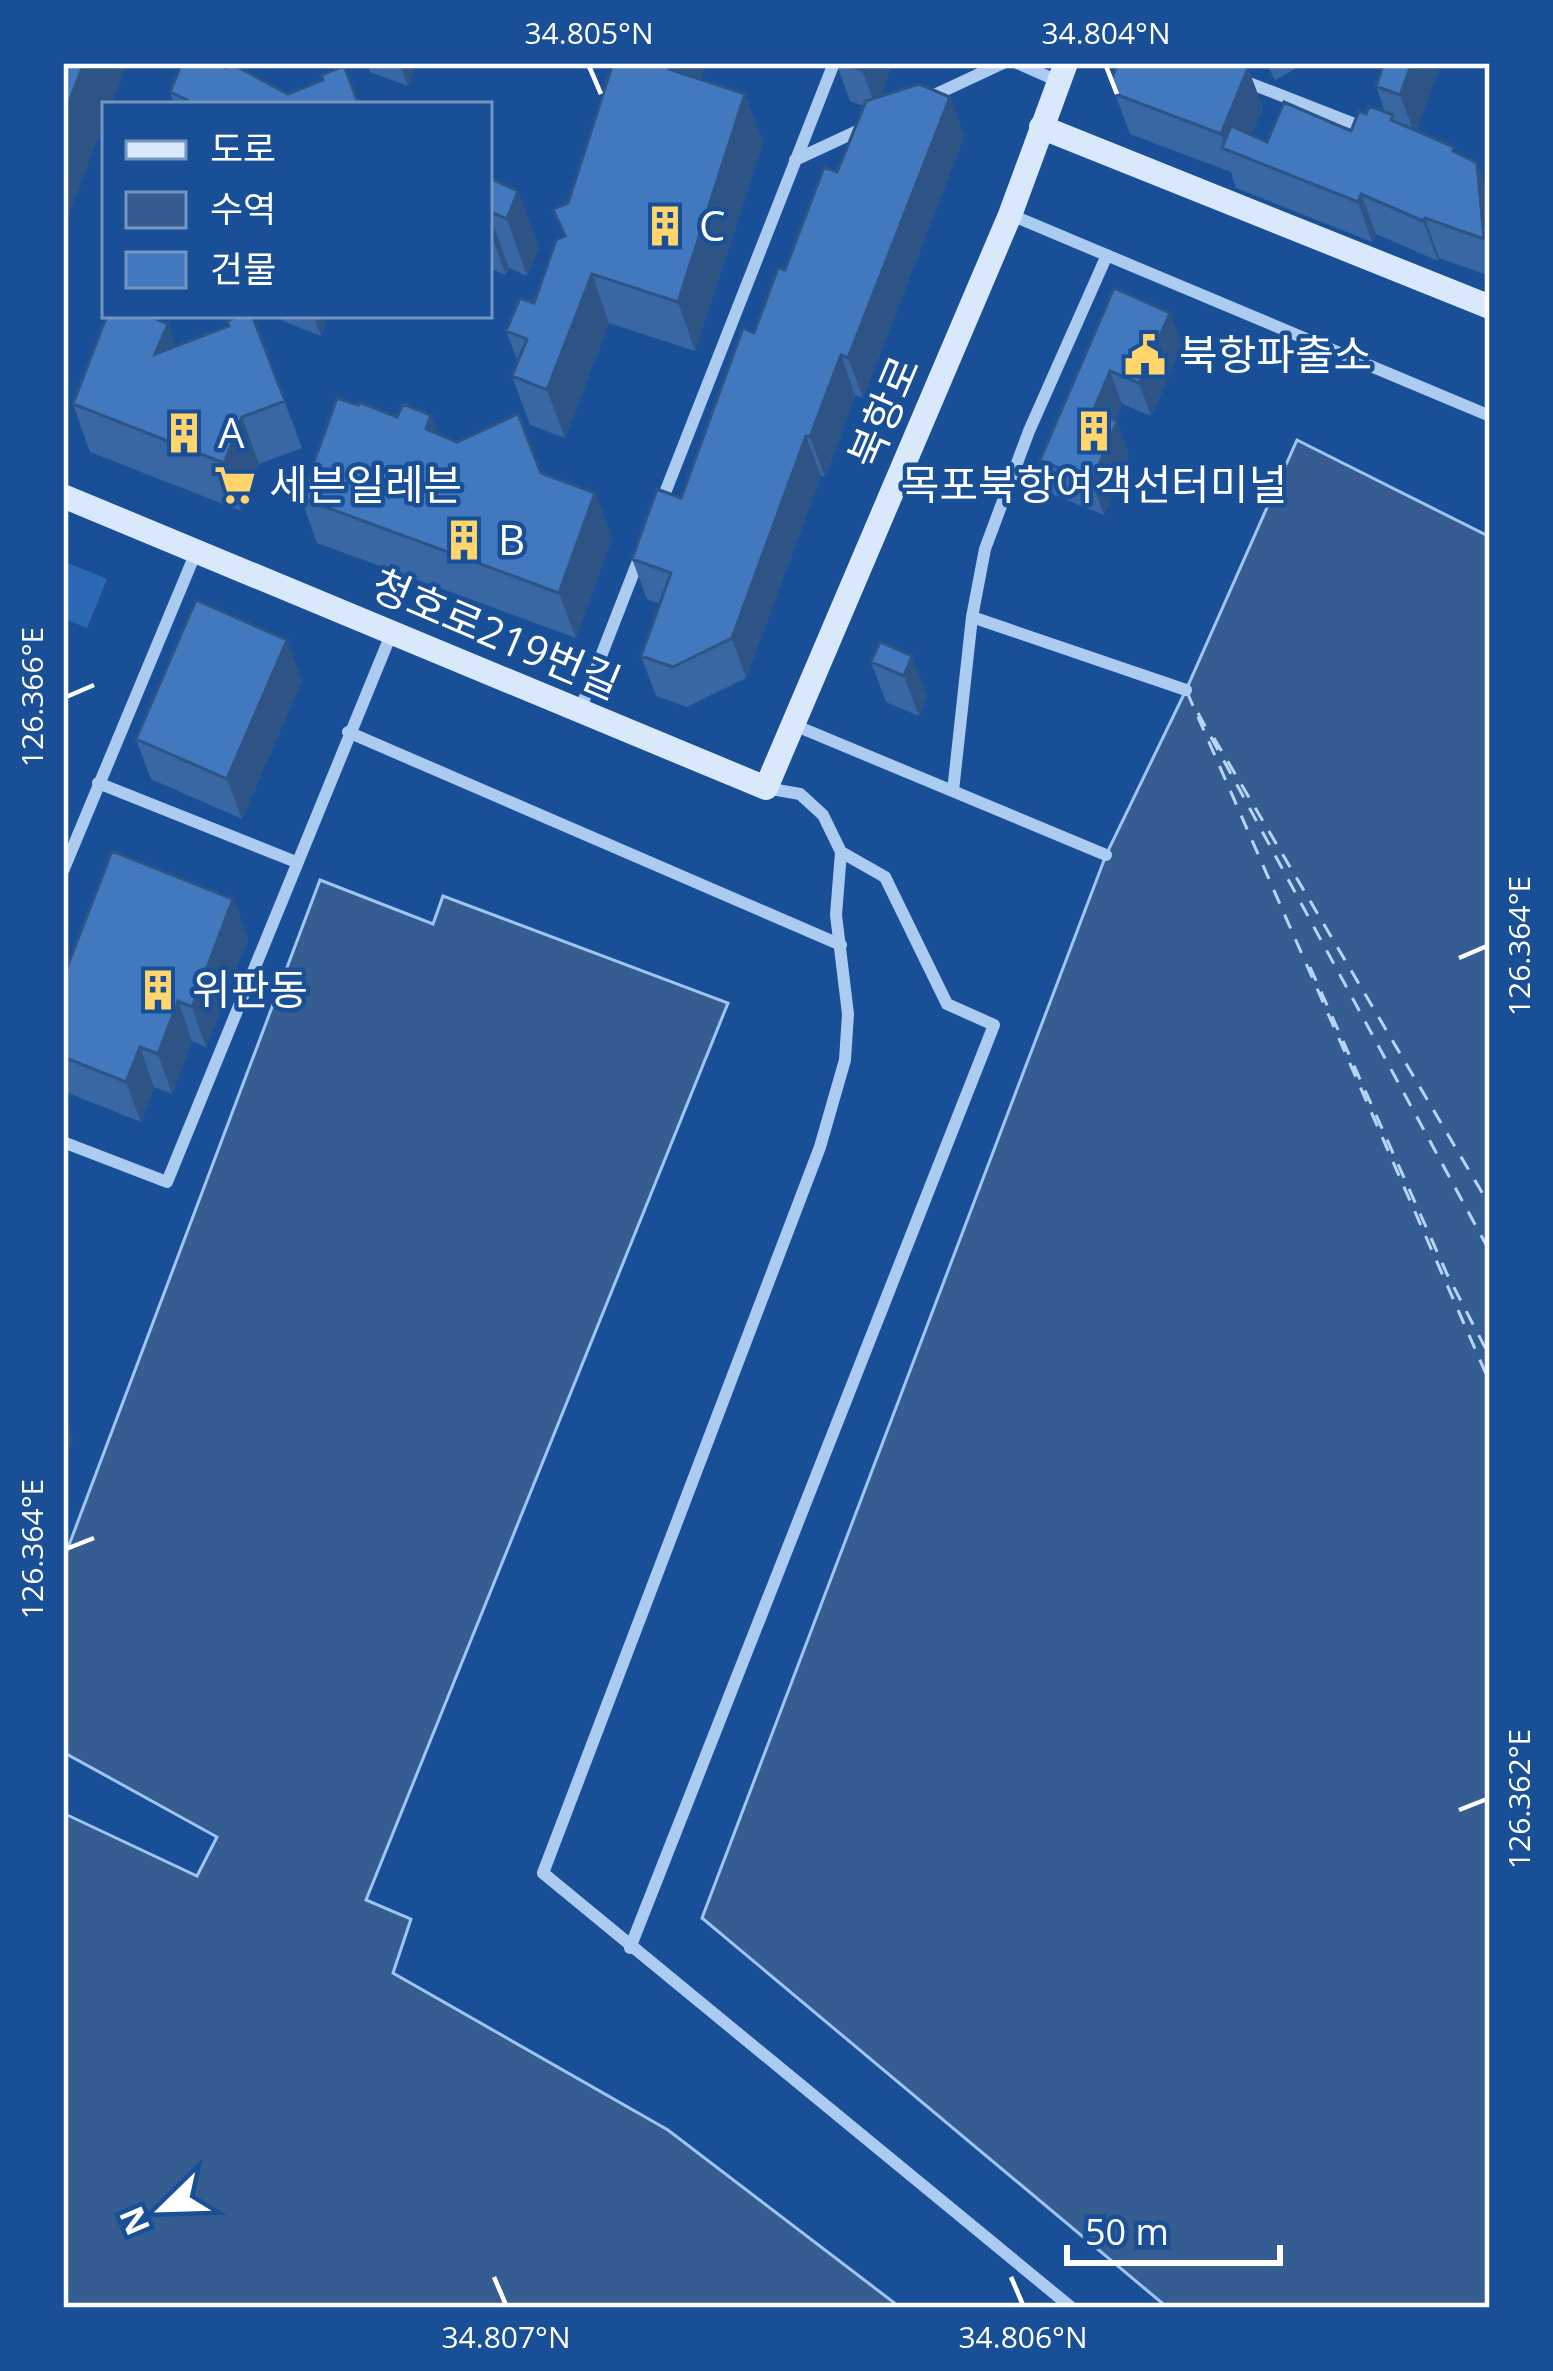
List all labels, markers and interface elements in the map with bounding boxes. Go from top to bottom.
text: 34.805°N [524,12,654,53]
text: 34.804°N [1041,12,1171,53]
legend [102,102,492,318]
text: 도로 [210,124,276,173]
text: 수역 [210,184,276,233]
place label: C [699,196,725,253]
building icon: C [642,203,688,249]
text: 건물 [210,244,276,293]
place label: 북항파출소 [1179,325,1372,382]
public building icon: 북항파출소 [1122,332,1168,378]
street label: 북항로 [834,347,932,476]
place label: A [218,403,245,460]
building icon: 목포북항여객선터미널 [1071,408,1117,454]
building icon: A [161,410,207,456]
place label: 세븐일레븐 [269,455,462,512]
place label: 목포북항여객선터미널 [901,455,1287,512]
supermarket icon: 세븐일레븐 [212,462,258,508]
place label: B [498,510,525,567]
building icon: B [441,517,487,563]
street label: 청호로219번길 [363,555,630,711]
text: 126.366°E [11,627,52,767]
text: 126.364°E [1498,876,1539,1016]
place label: 위판동 [192,960,308,1017]
building icon: 위판동 [135,967,181,1013]
text: 126.364°E [11,1479,52,1619]
text: 126.362°E [1498,1729,1539,1869]
north arrow [102,2149,222,2269]
scale bar [1067,2191,1280,2265]
text: N [108,2200,160,2242]
text: 50 m [1085,2207,1169,2256]
text: 34.807°N [441,2316,571,2357]
text: 34.806°N [958,2316,1088,2357]

